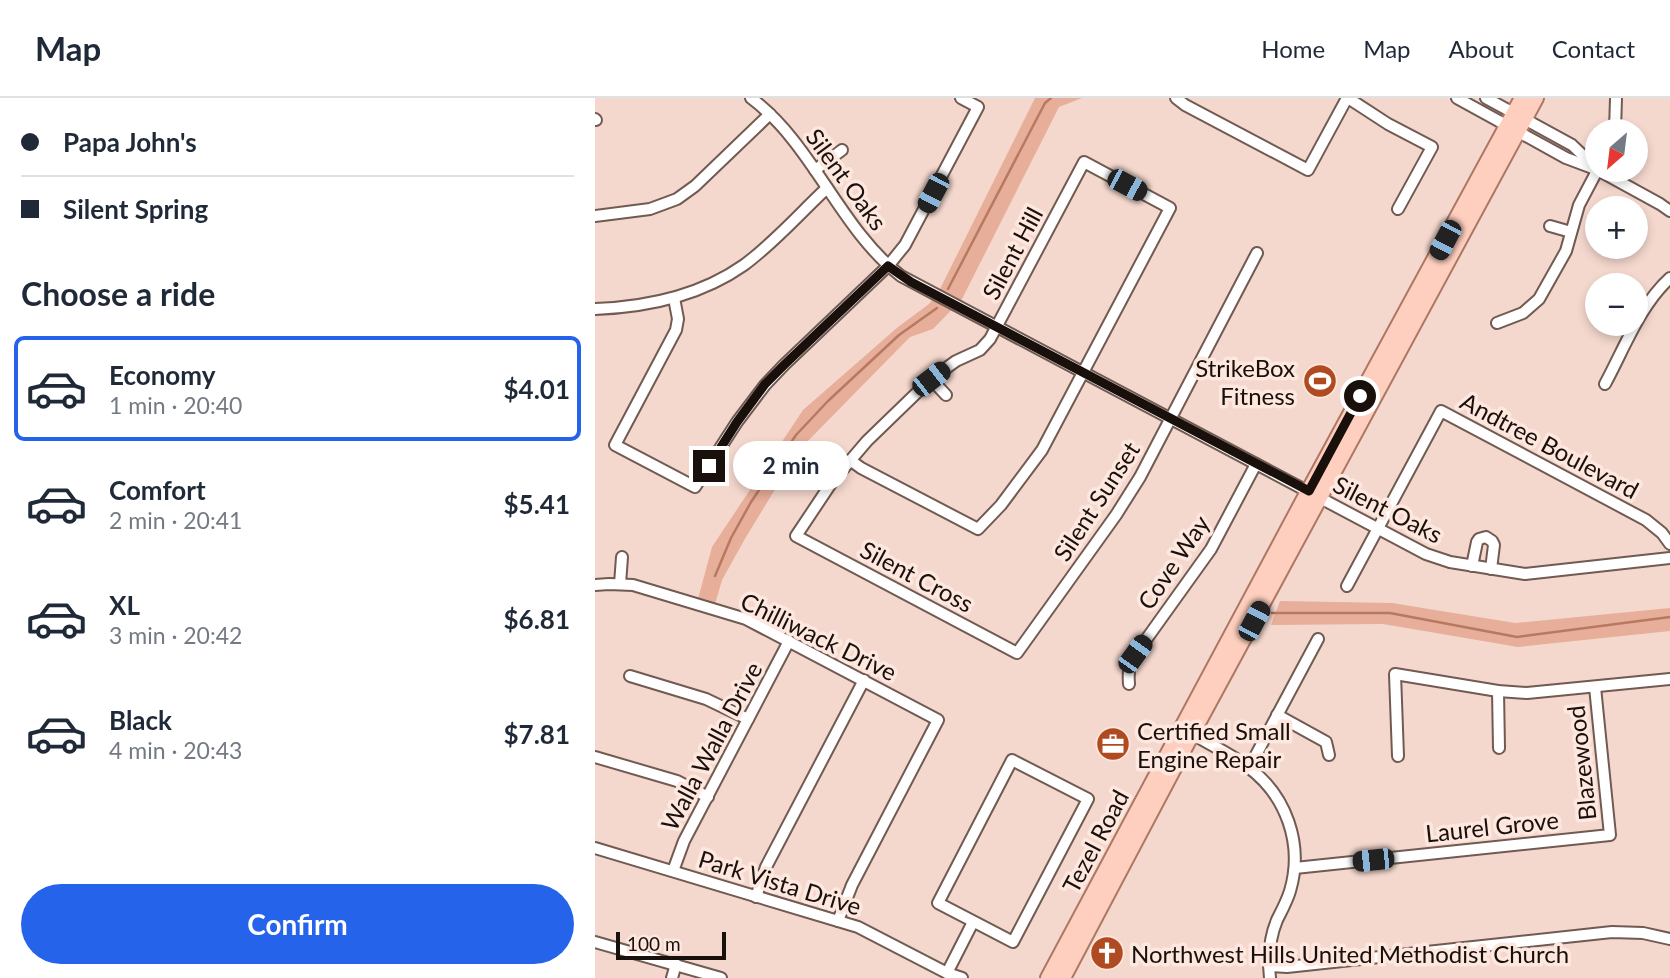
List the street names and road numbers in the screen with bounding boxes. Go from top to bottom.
street label: Silent Oaks [800,123,894,235]
street label: Silent Hill [976,202,1048,304]
street label: Andtree Boulevard [1456,386,1644,504]
street label: Silent Sunset [1047,436,1145,566]
street label: Silent Oaks [1329,469,1447,549]
street label: Cove Way [1131,509,1215,615]
street label: Silent Cross [856,534,978,618]
street label: Chilliwack Drive [736,586,902,686]
street label: Walla Walla Drive [654,657,768,835]
street label: Blazewood [1561,704,1601,822]
street label: Tezel Road [1056,785,1134,897]
street label: Laurel Grove [1424,805,1560,847]
street label: Park Vista Drive [695,844,865,920]

